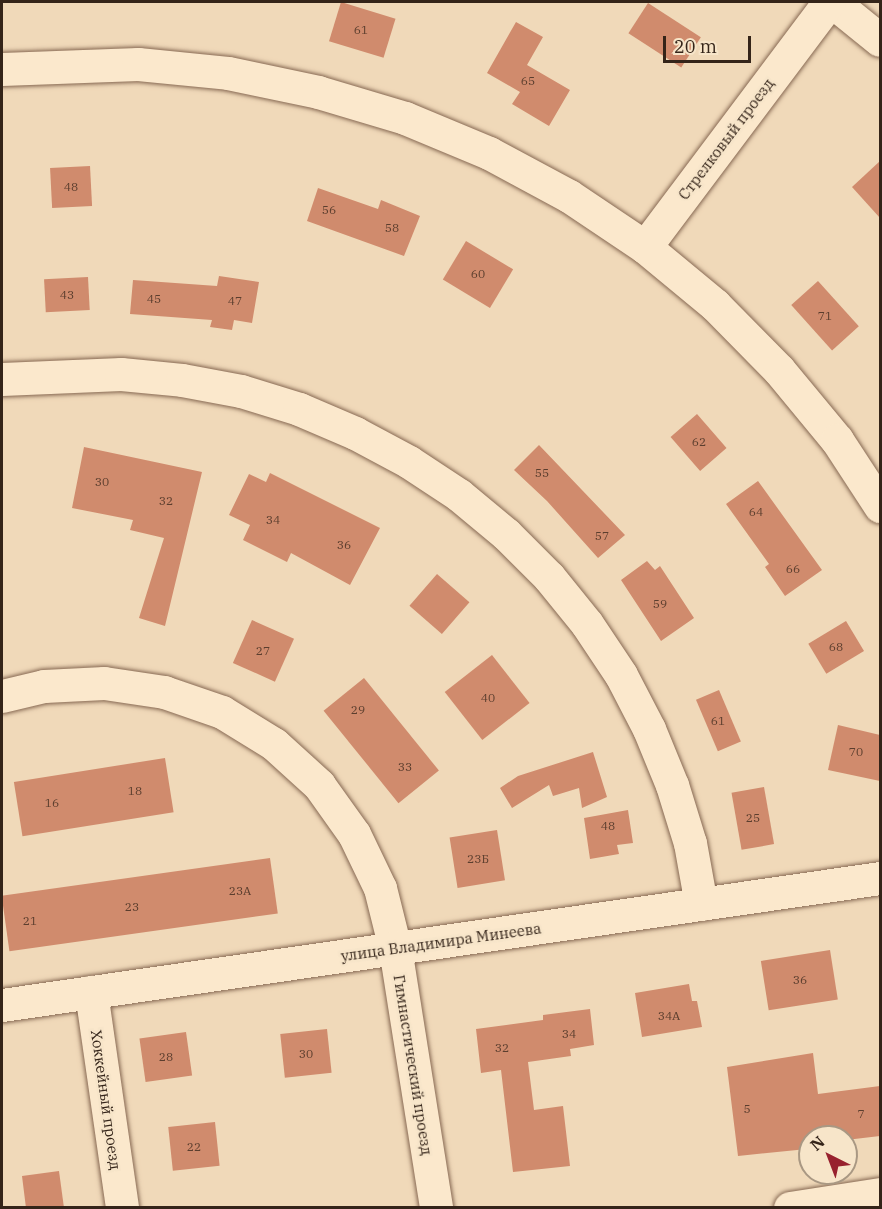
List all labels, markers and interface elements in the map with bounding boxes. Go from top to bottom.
house number: 61 [354,23,368,37]
scale bar [666,24,754,62]
text: 20 m [674,35,717,58]
house number: 65 [521,74,535,88]
street label: Стрелковый проезд [674,75,778,203]
house number: 48 [64,180,78,194]
house number: 56 [322,203,336,217]
house number: 58 [385,221,399,235]
house number: 60 [471,267,485,281]
house number: 43 [60,288,74,302]
house number: 45 [147,292,161,306]
house number: 47 [228,294,242,308]
house number: 71 [818,309,832,323]
house number: 62 [692,435,706,449]
house number: 55 [535,466,549,480]
house number: 30 [95,475,109,489]
house number: 32 [159,494,173,508]
house number: 64 [749,505,763,519]
house number: 34 [266,513,280,527]
house number: 57 [595,529,609,543]
house number: 36 [337,538,351,552]
house number: 66 [786,562,800,576]
house number: 59 [653,597,667,611]
house number: 68 [829,640,843,654]
house number: 27 [256,644,270,658]
house number: 40 [481,691,495,705]
house number: 29 [351,703,365,717]
house number: 61 [711,714,725,728]
house number: 70 [849,745,863,759]
house number: 33 [398,760,412,774]
house number: 18 [128,784,142,798]
house number: 16 [45,796,59,810]
house number: 25 [746,811,760,825]
house number: 48 [601,819,615,833]
house number: 23Б [467,852,489,866]
house number: 23А [229,884,251,898]
house number: 23 [125,900,139,914]
house number: 21 [23,914,37,928]
street label: улица Владимира Минеева [340,919,542,965]
street label: Гимнастический проезд [390,973,436,1157]
house number: 36 [793,973,807,987]
house number: 34А [658,1009,680,1023]
house number: 34 [562,1027,576,1041]
street label: Хоккейный проезд [87,1029,125,1171]
house number: 32 [495,1041,509,1055]
house number: 30 [299,1047,313,1061]
house number: 28 [159,1050,173,1064]
house number: 5 [743,1102,751,1116]
house number: 7 [857,1107,865,1121]
north arrow [798,1125,858,1185]
text: N [806,1131,829,1155]
house number: 22 [187,1140,201,1154]

